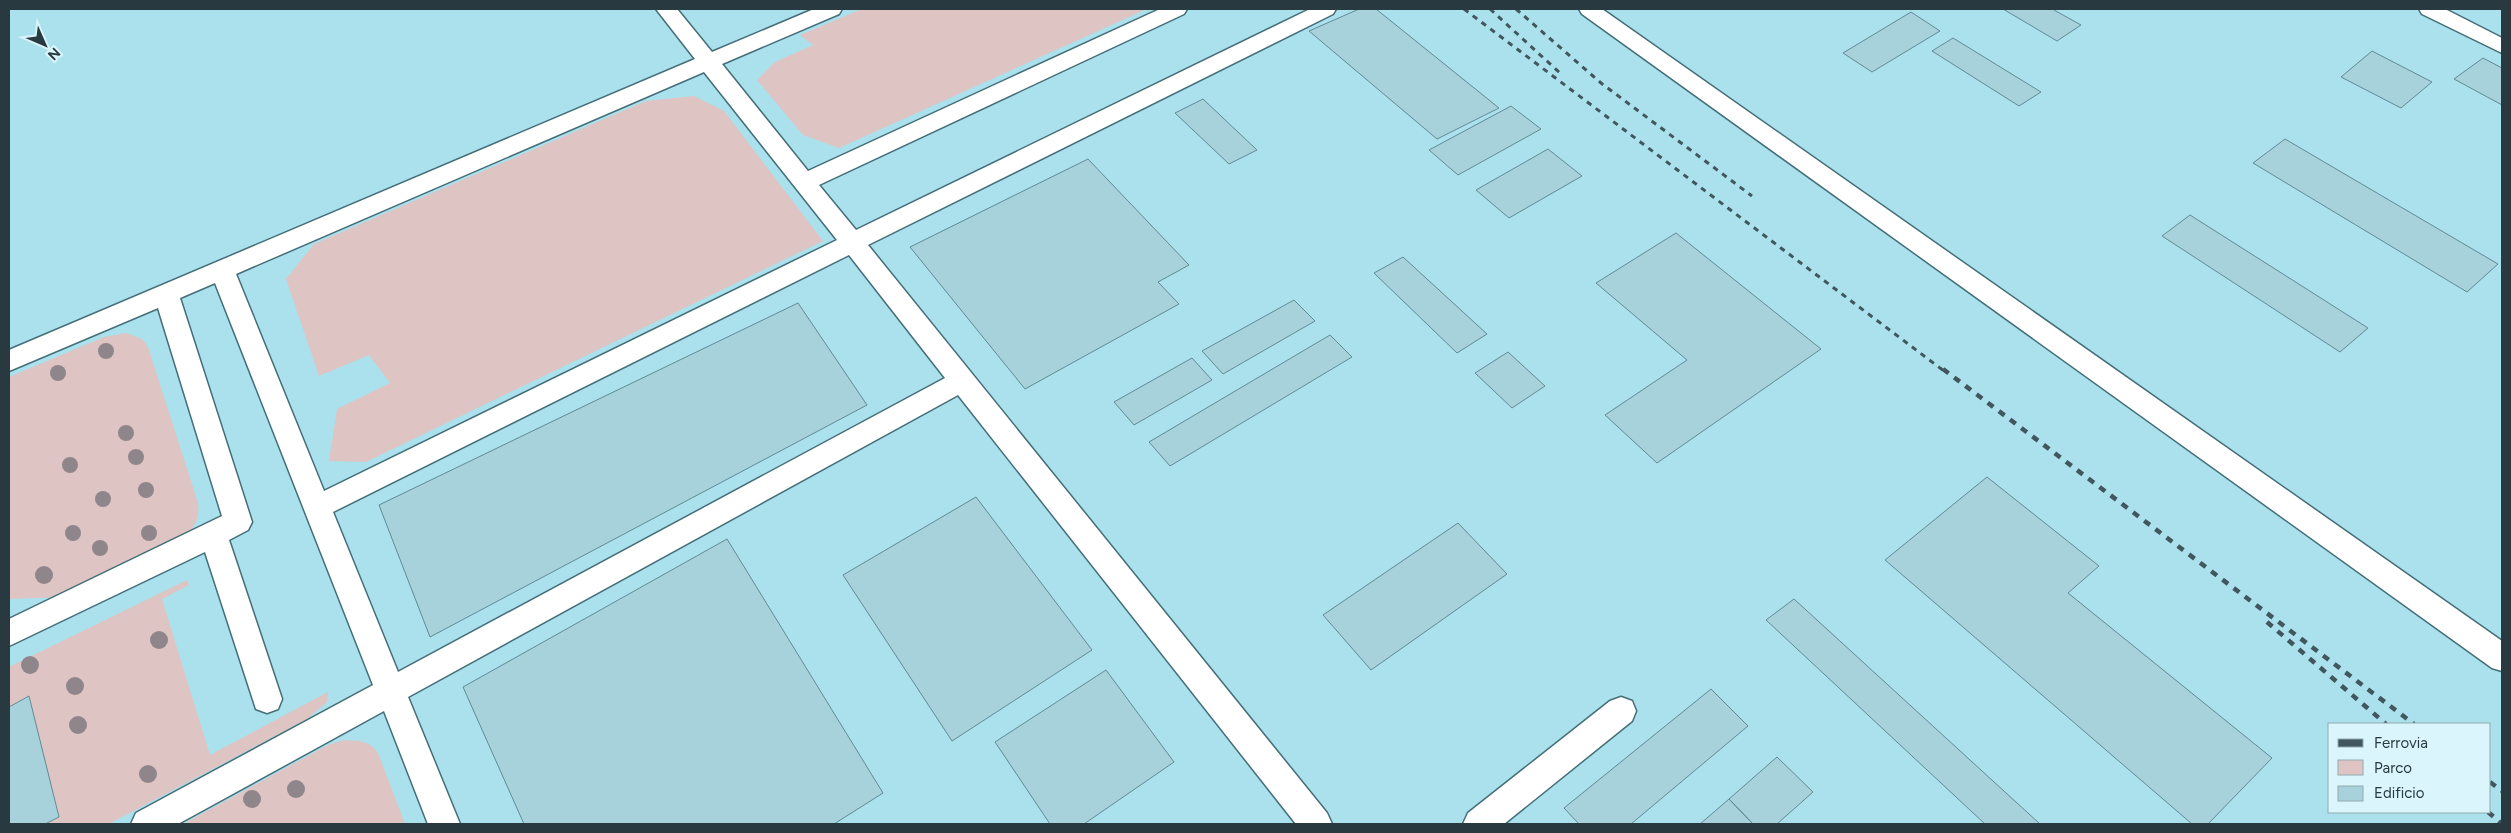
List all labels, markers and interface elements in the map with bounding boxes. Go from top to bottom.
north arrow [20,20,70,70]
text: N [44,44,64,64]
legend [2328,723,2491,813]
text: Ferrovia [2374,734,2428,752]
text: Parco [2374,759,2412,777]
text: Edificio [2374,784,2425,802]

